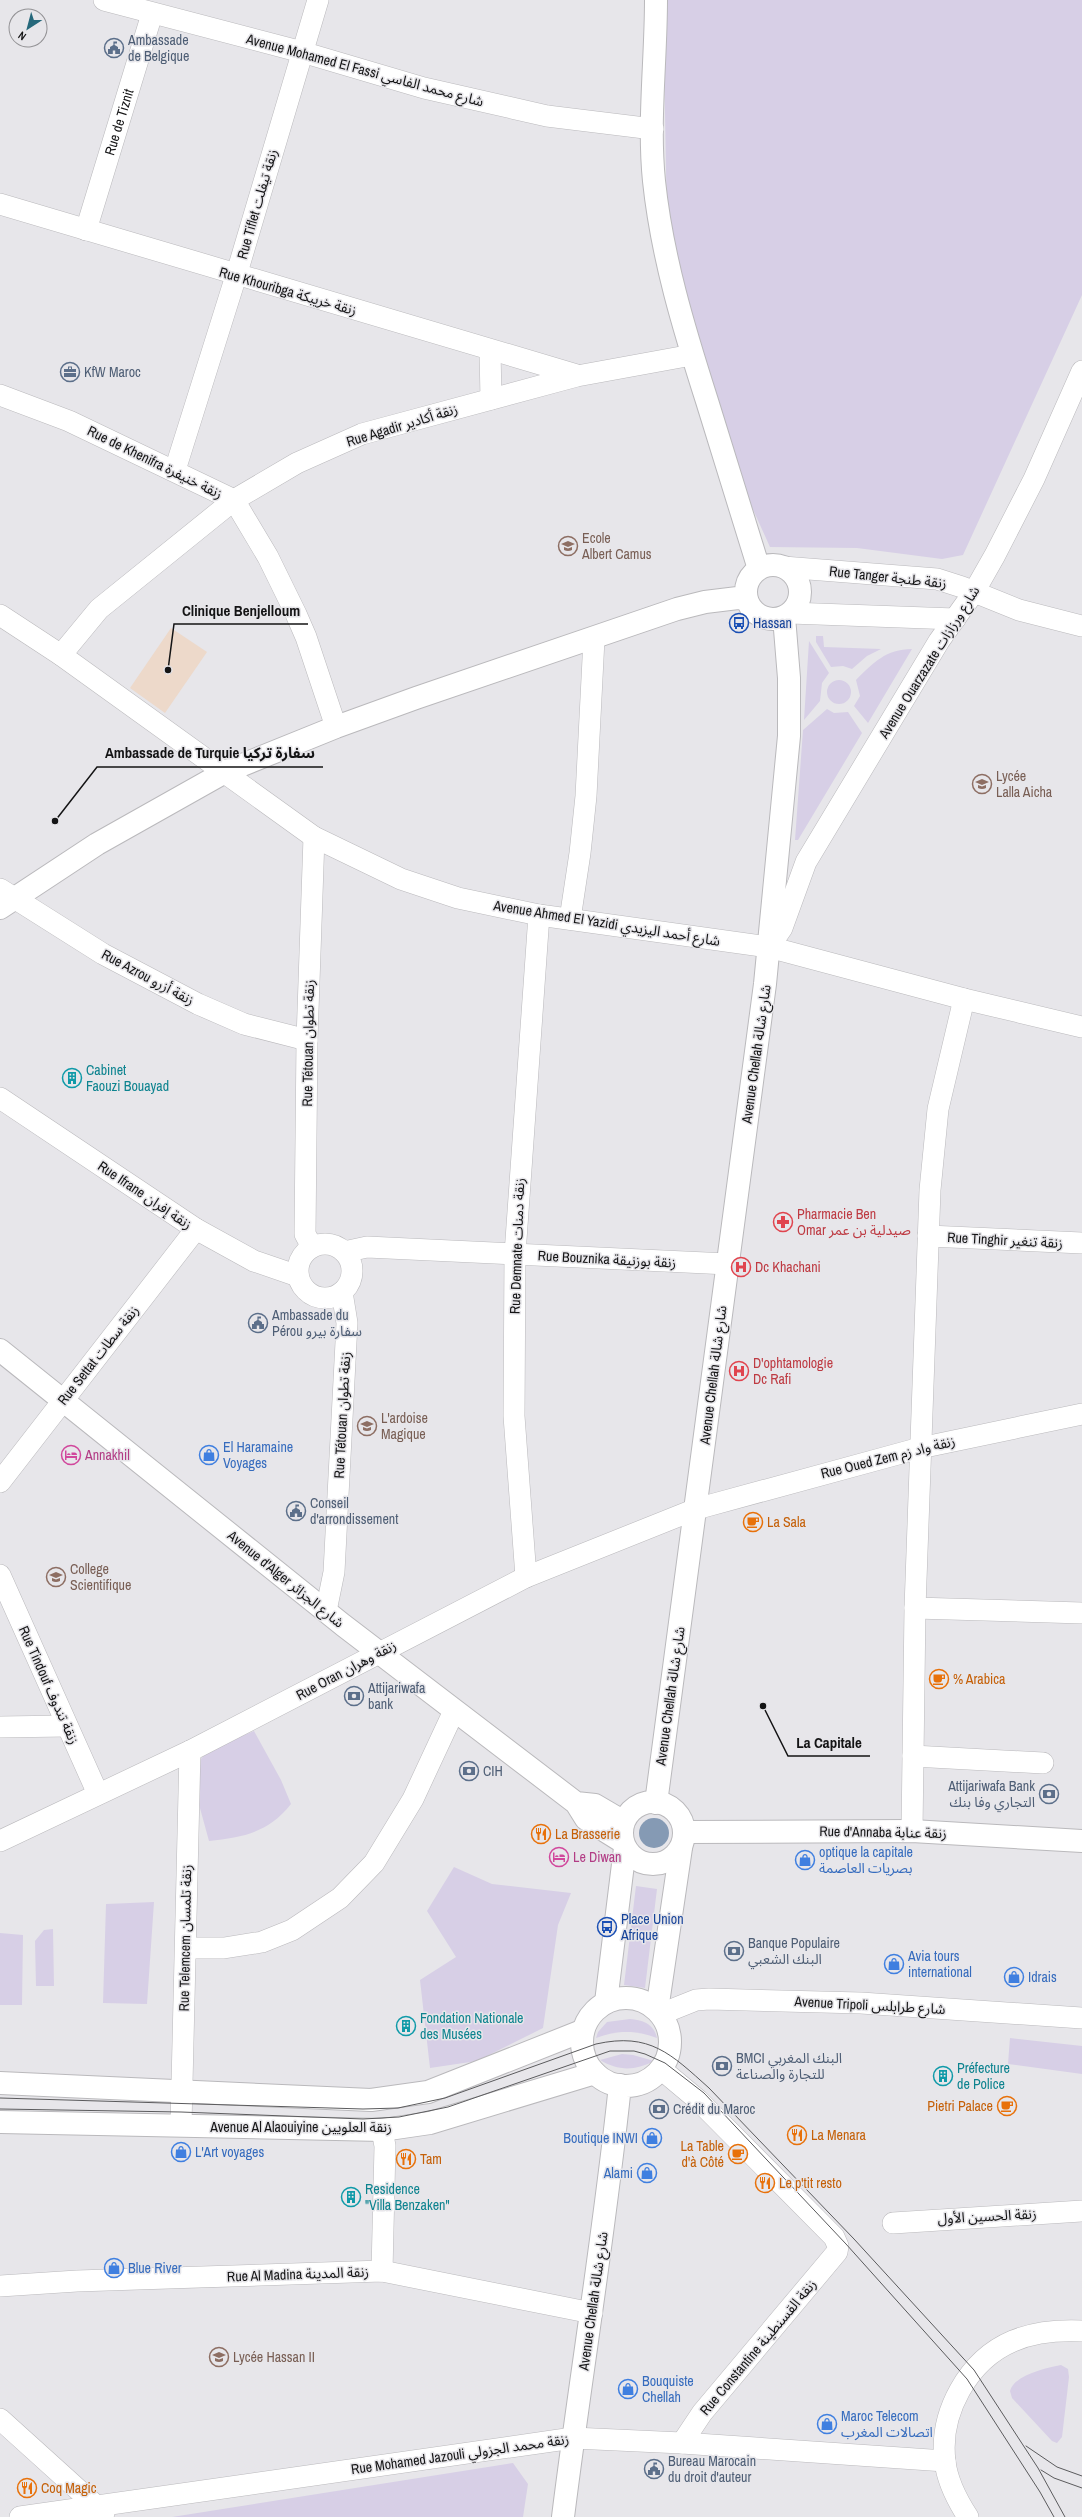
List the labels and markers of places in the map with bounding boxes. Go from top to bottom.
place label: Ambassade de Belgique [127,31,189,65]
public building icon: Ambassade de Belgique [103,37,125,59]
office icon: KfW Maroc [59,361,81,383]
place label: KfW Maroc [84,363,141,381]
place label: Ecole Albert Camus [581,529,652,563]
school or university icon: Ecole Albert Camus [557,535,579,557]
callout: Clinique Benjelloum [174,597,308,624]
bus stop icon: Hassan [728,612,750,634]
place label: Hassan [753,614,792,632]
callout: Ambassade de Turquie سفارة تركيا [97,740,323,767]
place label: Lycée Lalla Aicha [996,767,1053,801]
school or university icon: Lycée Lalla Aicha [971,773,993,795]
place label: Cabinet Faouzi Bouayad [86,1061,169,1095]
building icon: Cabinet Faouzi Bouayad [61,1067,83,1089]
place label: Pharmacie Ben Omar صيدلية بن عمر [797,1205,911,1239]
pharmacy icon: Pharmacie Ben Omar صيدلية بن عمر [772,1211,794,1233]
hospital icon: Dc Khachani [730,1256,752,1278]
place label: Dc Khachani [755,1258,821,1276]
place label: Ambassade du Pérou سفارة بيرو [271,1306,362,1340]
public building icon: Ambassade du Pérou سفارة بيرو [247,1312,269,1334]
place label: D'ophtamologie Dc Rafi [753,1354,833,1388]
hospital icon: D'ophtamologie Dc Rafi [728,1360,750,1382]
place label: L'ardoise Magique [381,1409,428,1443]
school or university icon: L'ardoise Magique [356,1415,378,1437]
place label: El Haramaine Voyages [223,1438,293,1472]
hotel icon: Annakhil [60,1444,82,1466]
shop icon: El Haramaine Voyages [198,1444,220,1466]
place label: Annakhil [84,1446,130,1464]
place label: Conseil d'arrondissement [310,1494,398,1528]
public building icon: Conseil d'arrondissement [285,1500,307,1522]
cafe icon: La Sala [742,1511,764,1533]
place label: La Sala [767,1513,807,1531]
place label: College Scientifique [70,1560,131,1594]
school or university icon: College Scientifique [45,1566,67,1588]
cafe icon: % Arabica [928,1668,950,1690]
place label: % Arabica [953,1670,1006,1688]
place label: Attijariwafa bank [367,1679,426,1713]
bank icon: Attijariwafa bank [343,1685,365,1707]
callout: La Capitale [788,1729,870,1756]
bank icon: CIH [458,1760,480,1782]
place label: CIH [483,1762,503,1780]
place label: Attijariwafa Bank التجاري وفا بنك [947,1777,1035,1813]
bank icon: Attijariwafa Bank التجاري وفا بنك [1038,1783,1060,1805]
restaurant icon: La Brasserie [530,1823,552,1845]
place label: La Brasserie [555,1825,620,1843]
place label: optique la capitale بصريات العاصمة [819,1843,913,1877]
hotel icon: Le Diwan [548,1846,570,1868]
place label: Le Diwan [573,1848,622,1866]
shop icon: optique la capitale بصريات العاصمة [794,1849,816,1871]
place label: Place Union Afrique [620,1910,684,1944]
bus stop icon: Place Union Afrique [596,1916,618,1938]
place label: Banque Populaire البنك الشعبي [748,1934,840,1970]
bank icon: Banque Populaire البنك الشعبي [723,1940,745,1962]
place label: Avia tours international [907,1947,972,1981]
shop icon: Avia tours international [883,1953,905,1975]
shop icon: Idrais [1003,1966,1025,1988]
place label: Idrais [1028,1968,1057,1986]
place label: Fondation Nationale des Musées [420,2009,523,2043]
building icon: Fondation Nationale des Musées [395,2015,417,2037]
place label: BMCI البنك المغربي للتجارة والصناعة [736,2049,842,2083]
bank icon: BMCI البنك المغربي للتجارة والصناعة [711,2055,733,2077]
place label: Préfecture de Police [957,2059,1010,2093]
building icon: Préfecture de Police [932,2065,954,2087]
cafe icon: Pietri Palace [996,2095,1018,2117]
place label: Pietri Palace [927,2097,993,2115]
bank icon: Crédit du Maroc [648,2098,670,2120]
place label: Crédit du Maroc [673,2100,756,2118]
restaurant icon: La Menara [786,2124,808,2146]
place label: La Menara [811,2126,866,2144]
shop icon: Boutique INWI [641,2127,663,2149]
place label: Boutique INWI [563,2129,638,2147]
place label: La Table d'à Côté [681,2137,724,2171]
shop icon: L'Art voyages [170,2141,192,2163]
place label: L'Art voyages [195,2143,264,2161]
cafe icon: La Table d'à Côté [727,2143,749,2165]
restaurant icon: Tam [395,2148,417,2170]
place label: Tam [420,2150,442,2168]
shop icon: Alami [636,2162,658,2184]
place label: Alami [603,2164,633,2182]
restaurant icon: Le p'tit resto [754,2172,776,2194]
place label: Le p'tit resto [779,2174,842,2192]
place label: Residence "Villa Benzaken" [365,2180,450,2214]
building icon: Residence "Villa Benzaken" [340,2186,362,2208]
shop icon: Blue River [103,2257,125,2279]
place label: Blue River [128,2259,182,2277]
school or university icon: Lycée Hassan II [208,2346,230,2368]
place label: Lycée Hassan II [233,2348,315,2366]
place label: Bouquiste Chellah [642,2372,694,2406]
shop icon: Bouquiste Chellah [617,2378,639,2400]
place label: Maroc Telecom اتصالات المغرب [841,2407,933,2441]
shop icon: Maroc Telecom اتصالات المغرب [816,2413,838,2435]
place label: Bureau Marocain du droit d'auteur [668,2452,756,2486]
public building icon: Bureau Marocain du droit d'auteur [643,2458,665,2480]
restaurant icon: Coq Magic [16,2477,38,2499]
place label: Coq Magic [41,2479,97,2497]

